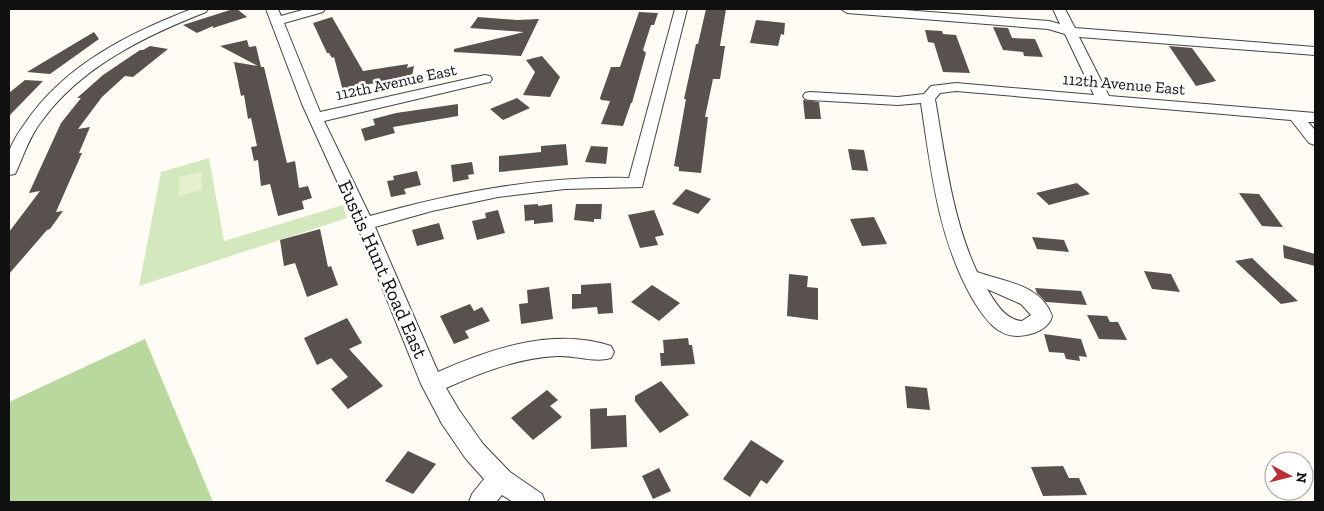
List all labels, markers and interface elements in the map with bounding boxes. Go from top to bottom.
street label: 112th Avenue East [334,60,458,104]
street label: 112th Avenue East [1062,69,1186,99]
street label: Eustis Hunt Road East [333,176,433,362]
north arrow [1264,451,1314,501]
text: N [1292,471,1310,484]

